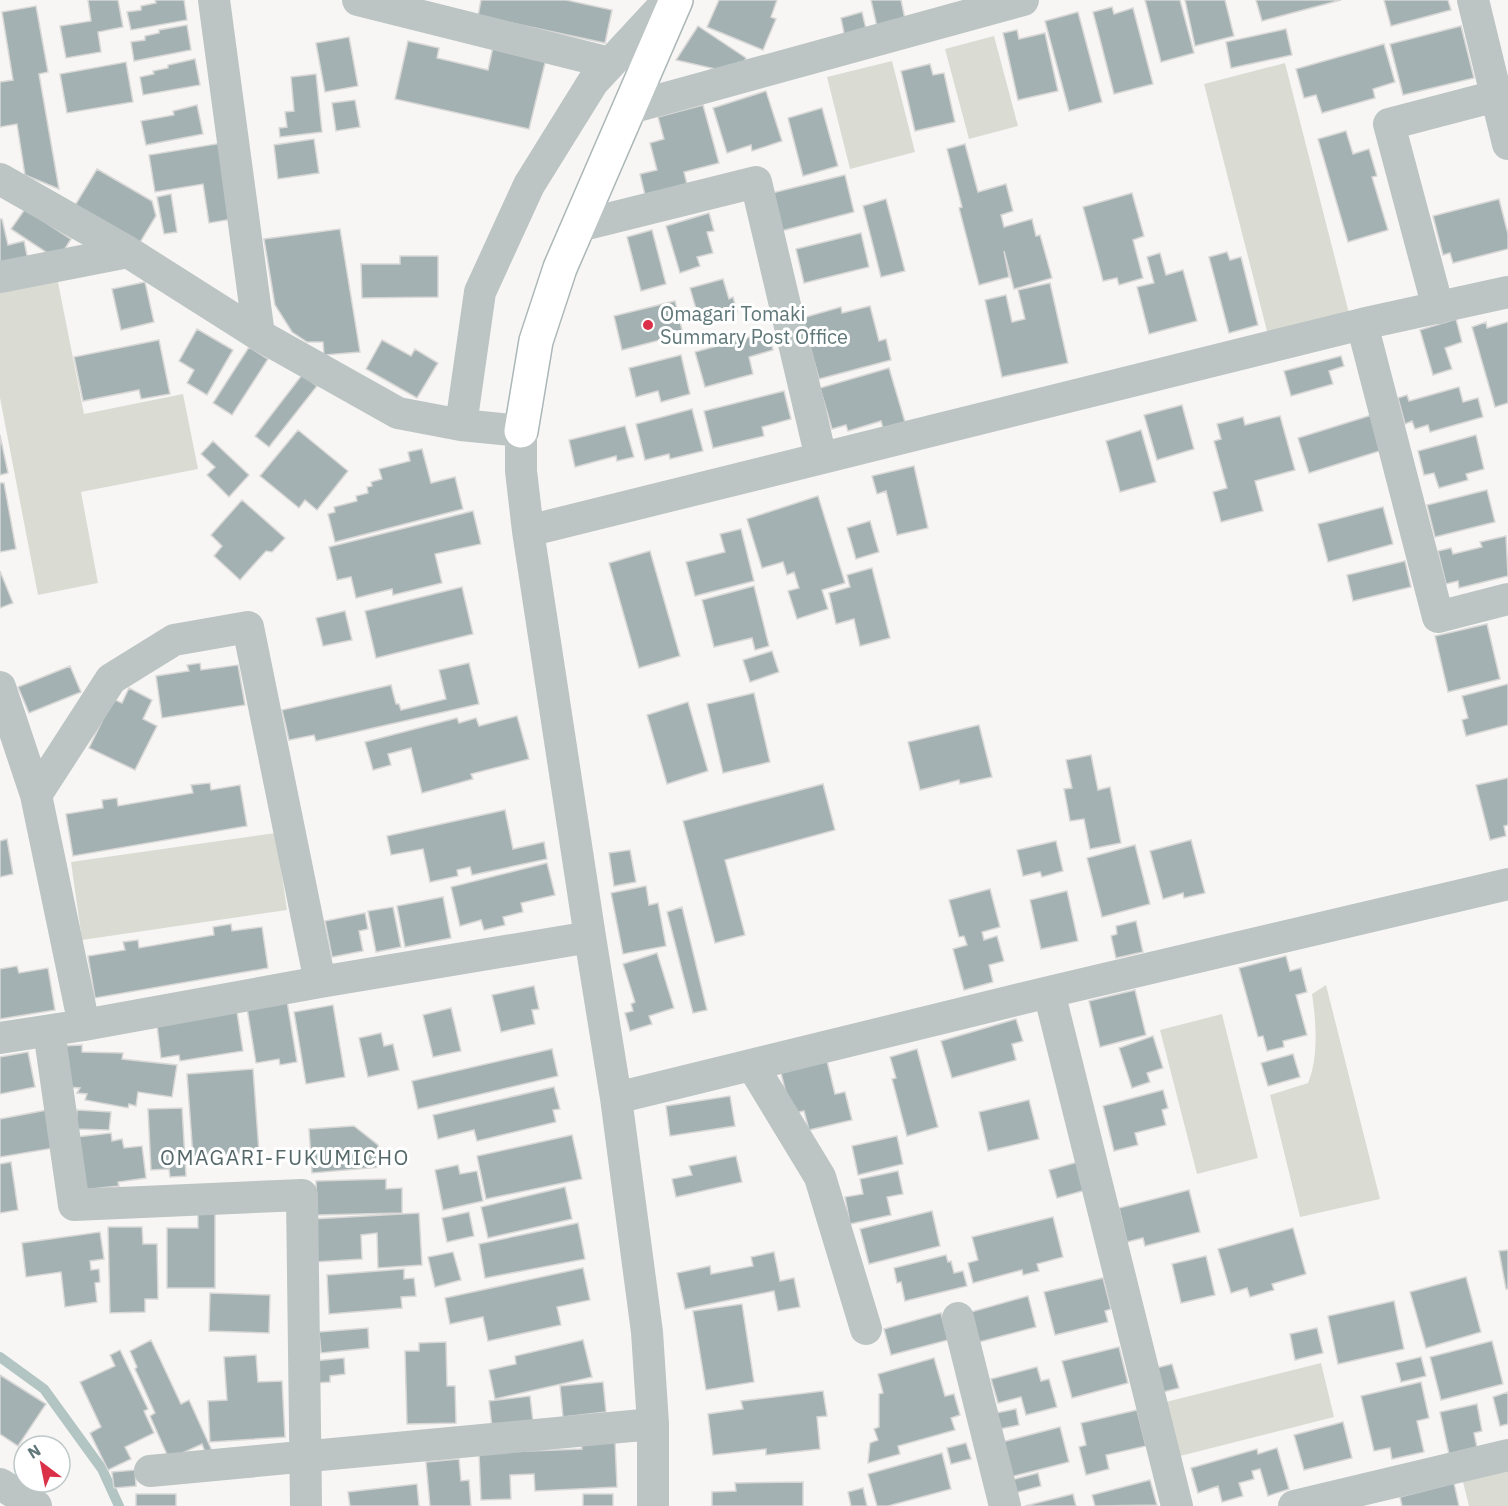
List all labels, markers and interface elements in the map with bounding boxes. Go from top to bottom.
place label: Omagari Tomaki Summary Post Office [660,300,848,350]
marker: Omagari Tomaki Summary Post Office [641,318,655,332]
district label: OMAGARI-FUKUMICHO [160,1143,410,1171]
north arrow [12,1434,72,1494]
text: N [24,1440,44,1463]

